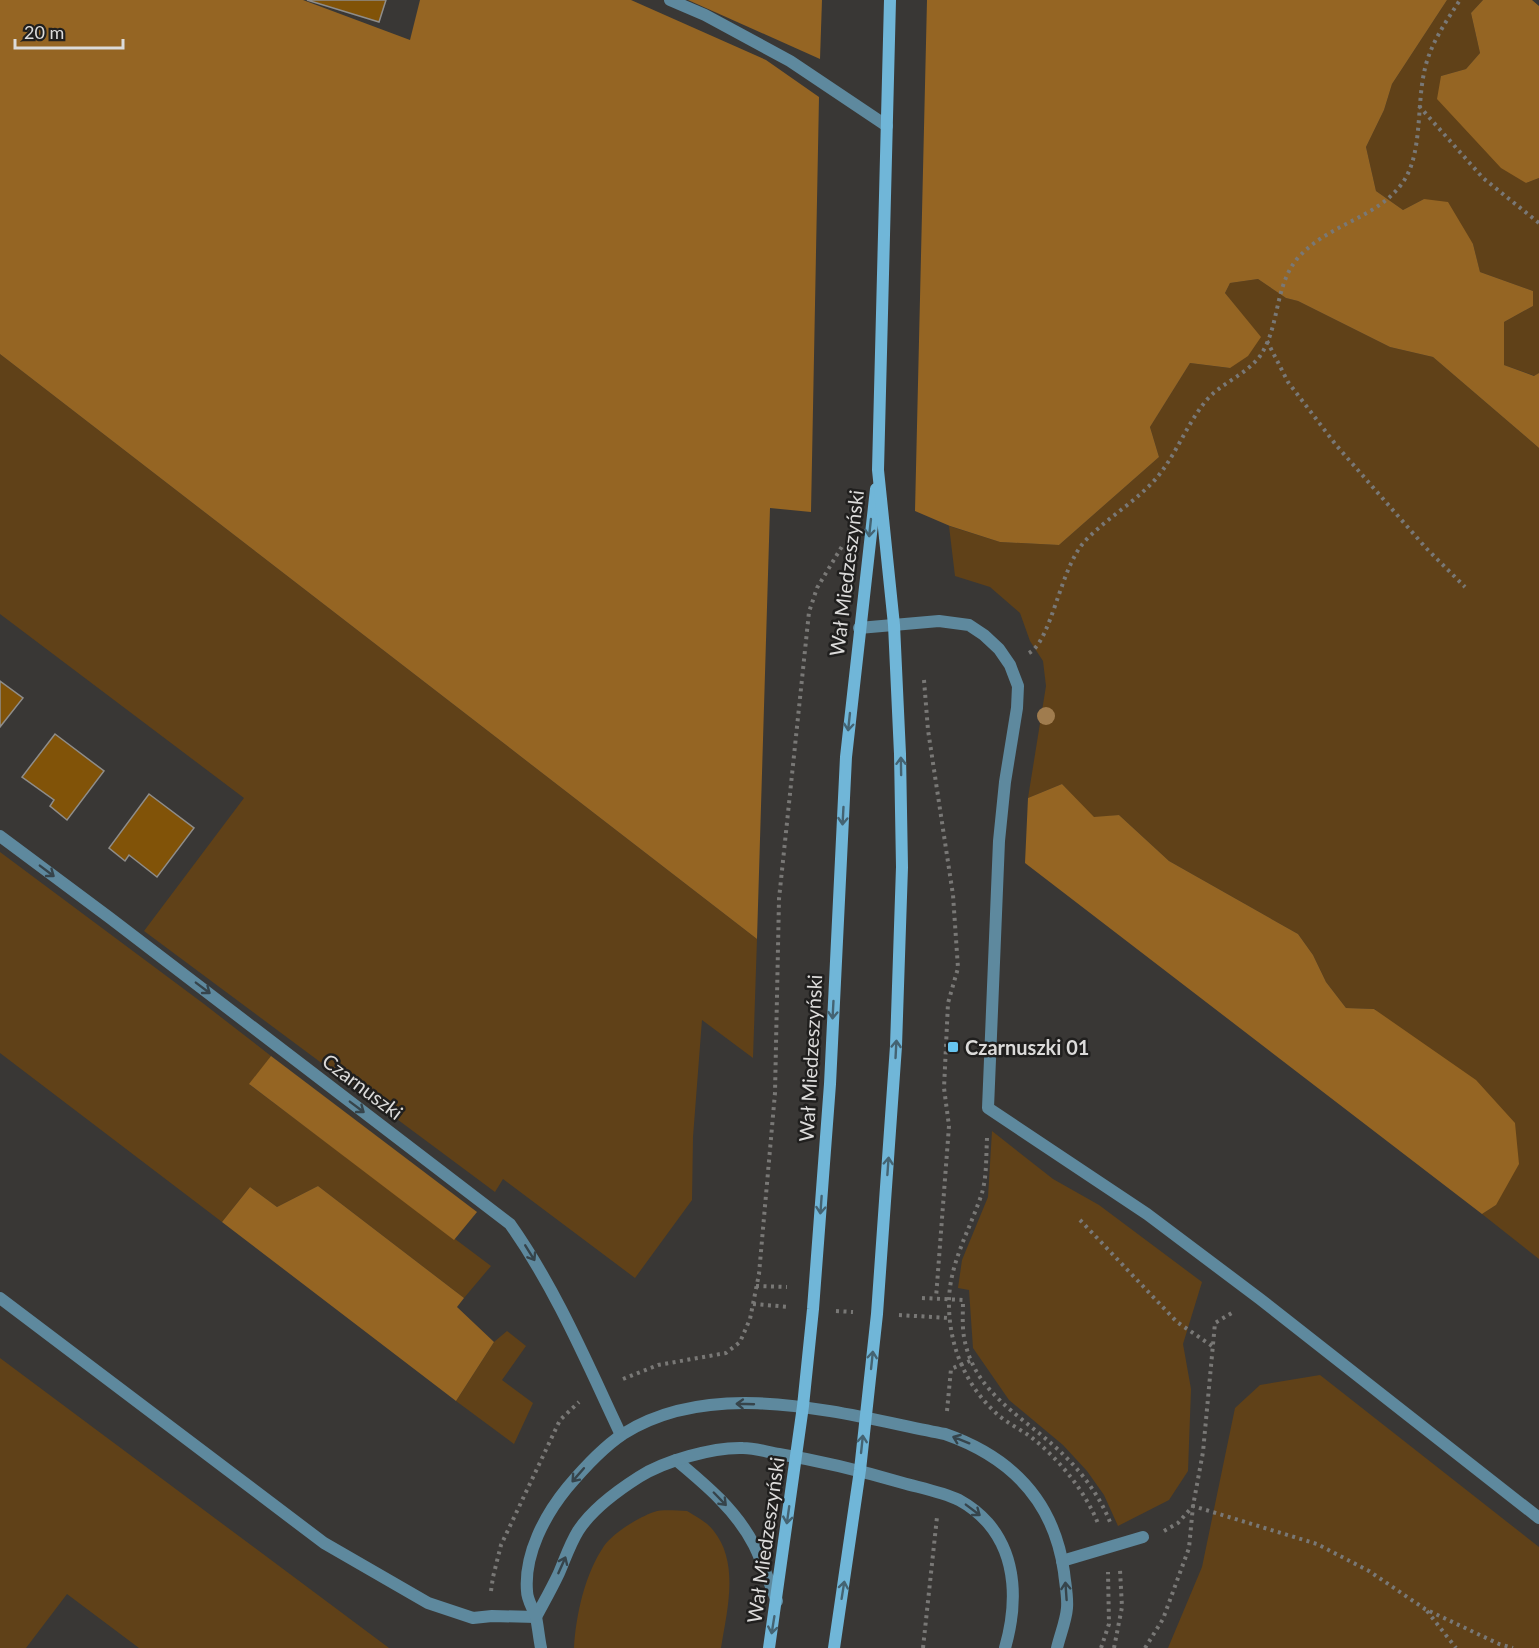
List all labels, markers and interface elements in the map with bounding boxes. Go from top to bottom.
scale bar [15,12,123,50]
text: 20 m [24,21,64,43]
street label: Wał Miedzeszyński [824,489,868,657]
one-way arrow [864,517,875,537]
one-way arrow [844,711,855,731]
one-way arrow [895,757,906,777]
one-way arrow [837,805,848,825]
one-way arrow [39,864,55,877]
street label: Wał Miedzeszyński [794,974,826,1142]
one-way arrow [194,982,210,995]
one-way arrow [827,1000,838,1020]
place label: Czarnuszki 01 [965,1035,1089,1059]
one-way arrow [890,1039,901,1059]
marker: Czarnuszki 01 [946,1040,960,1054]
street label: Czarnuszki [318,1048,408,1124]
one-way arrow [349,1100,365,1113]
one-way arrow [883,1157,894,1177]
one-way arrow [815,1195,826,1215]
one-way arrow [524,1244,536,1261]
one-way arrow [867,1351,878,1371]
one-way arrow [735,1398,755,1410]
one-way arrow [953,1434,971,1445]
one-way arrow [857,1435,868,1455]
street label: Wał Miedzeszyński [741,1455,789,1625]
one-way arrow [571,1467,585,1482]
one-way arrow [713,1491,727,1506]
one-way arrow [783,1504,794,1524]
one-way arrow [965,1504,981,1517]
one-way arrow [558,1556,569,1574]
one-way arrow [837,1581,848,1601]
one-way arrow [1060,1581,1071,1601]
one-way arrow [767,1614,778,1634]

